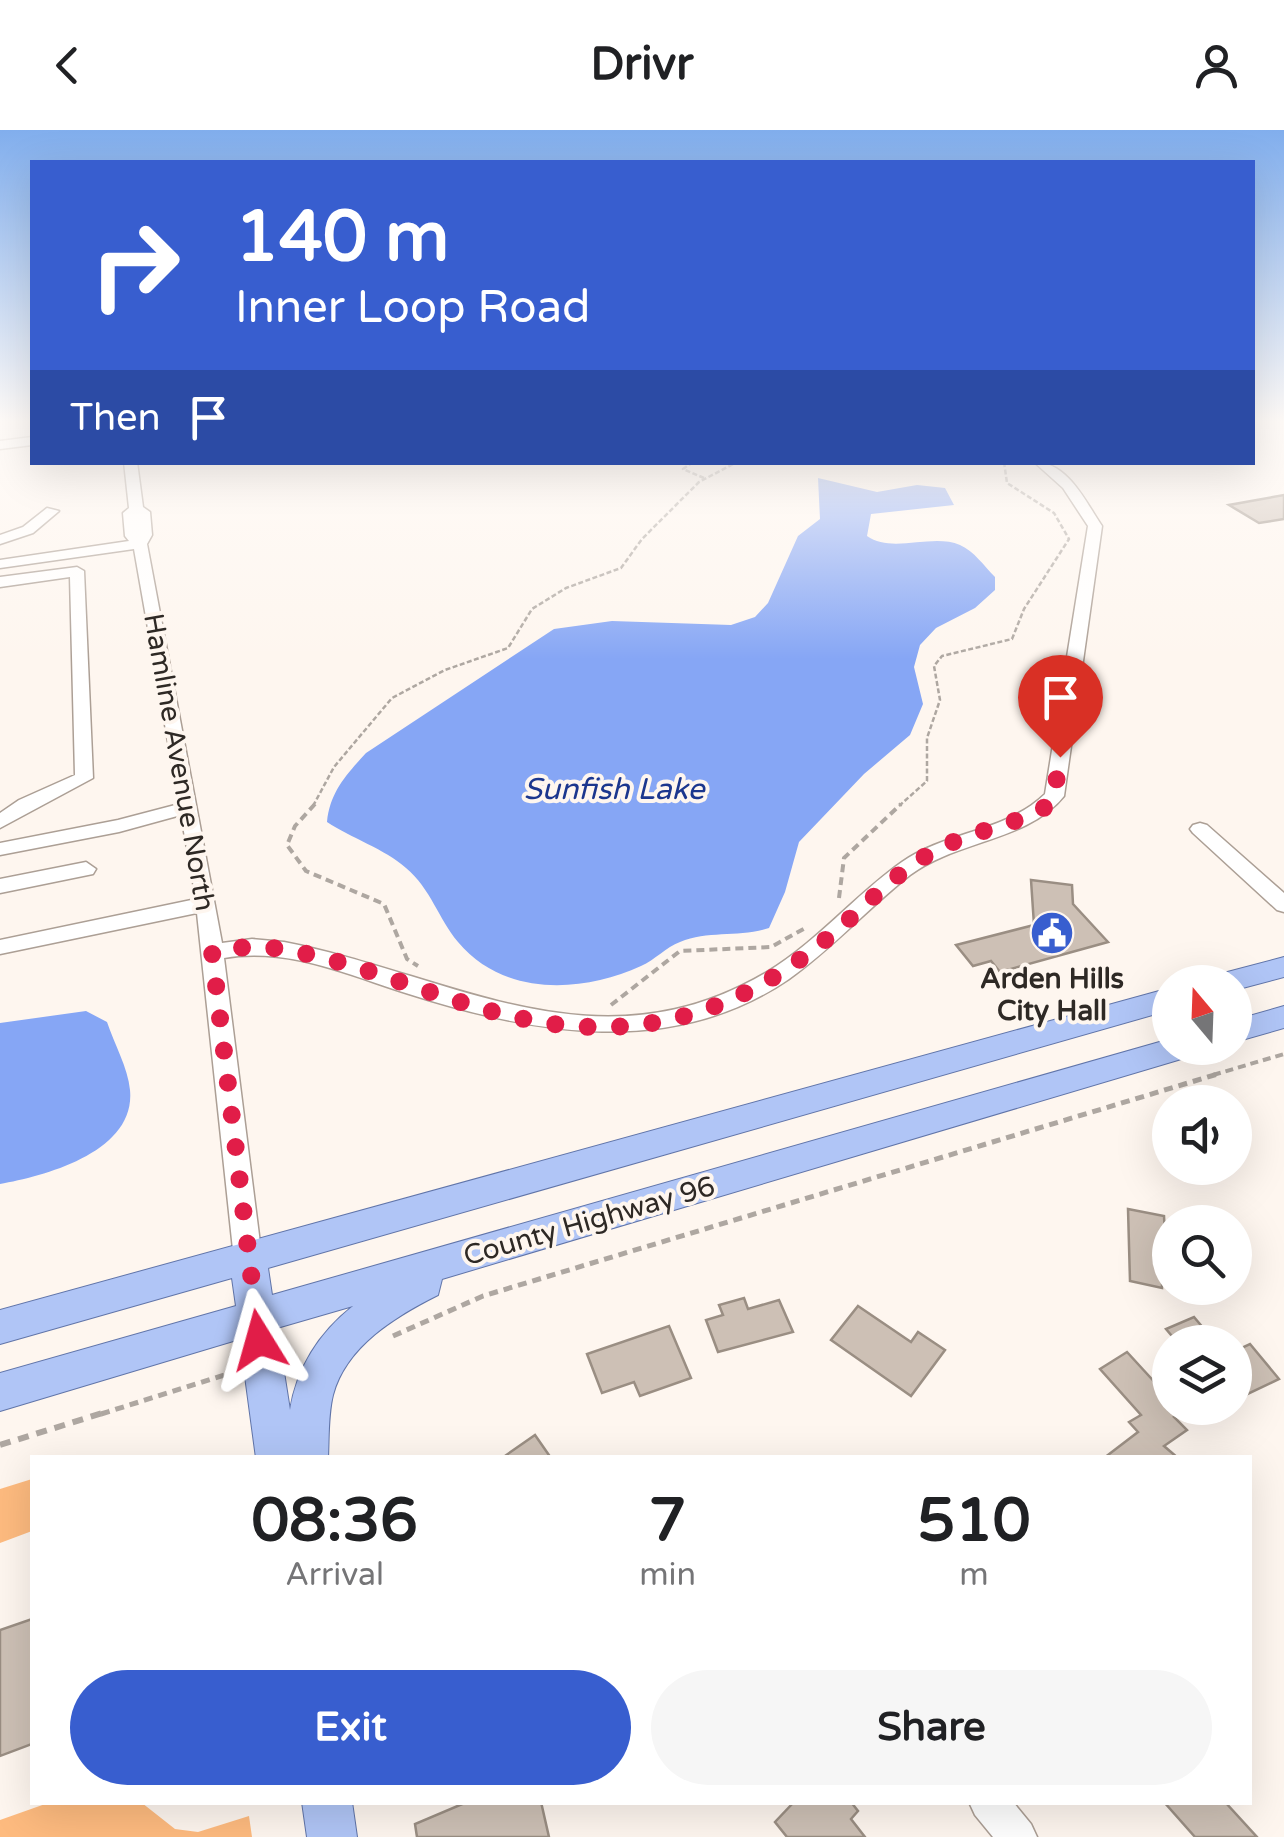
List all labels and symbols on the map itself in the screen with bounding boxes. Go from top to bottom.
street label: Hamline Avenue North [136,611,222,914]
pin [1018,655,1103,758]
water label: Sunfish Lake [523,771,707,808]
public building icon: Arden Hills City Hall [1029,910,1075,956]
place label: Arden Hills City Hall [980,962,1124,1028]
north arrow [1152,965,1252,1065]
street label: County Highway 96 [460,1169,719,1273]
position arrow [207,1288,311,1392]

